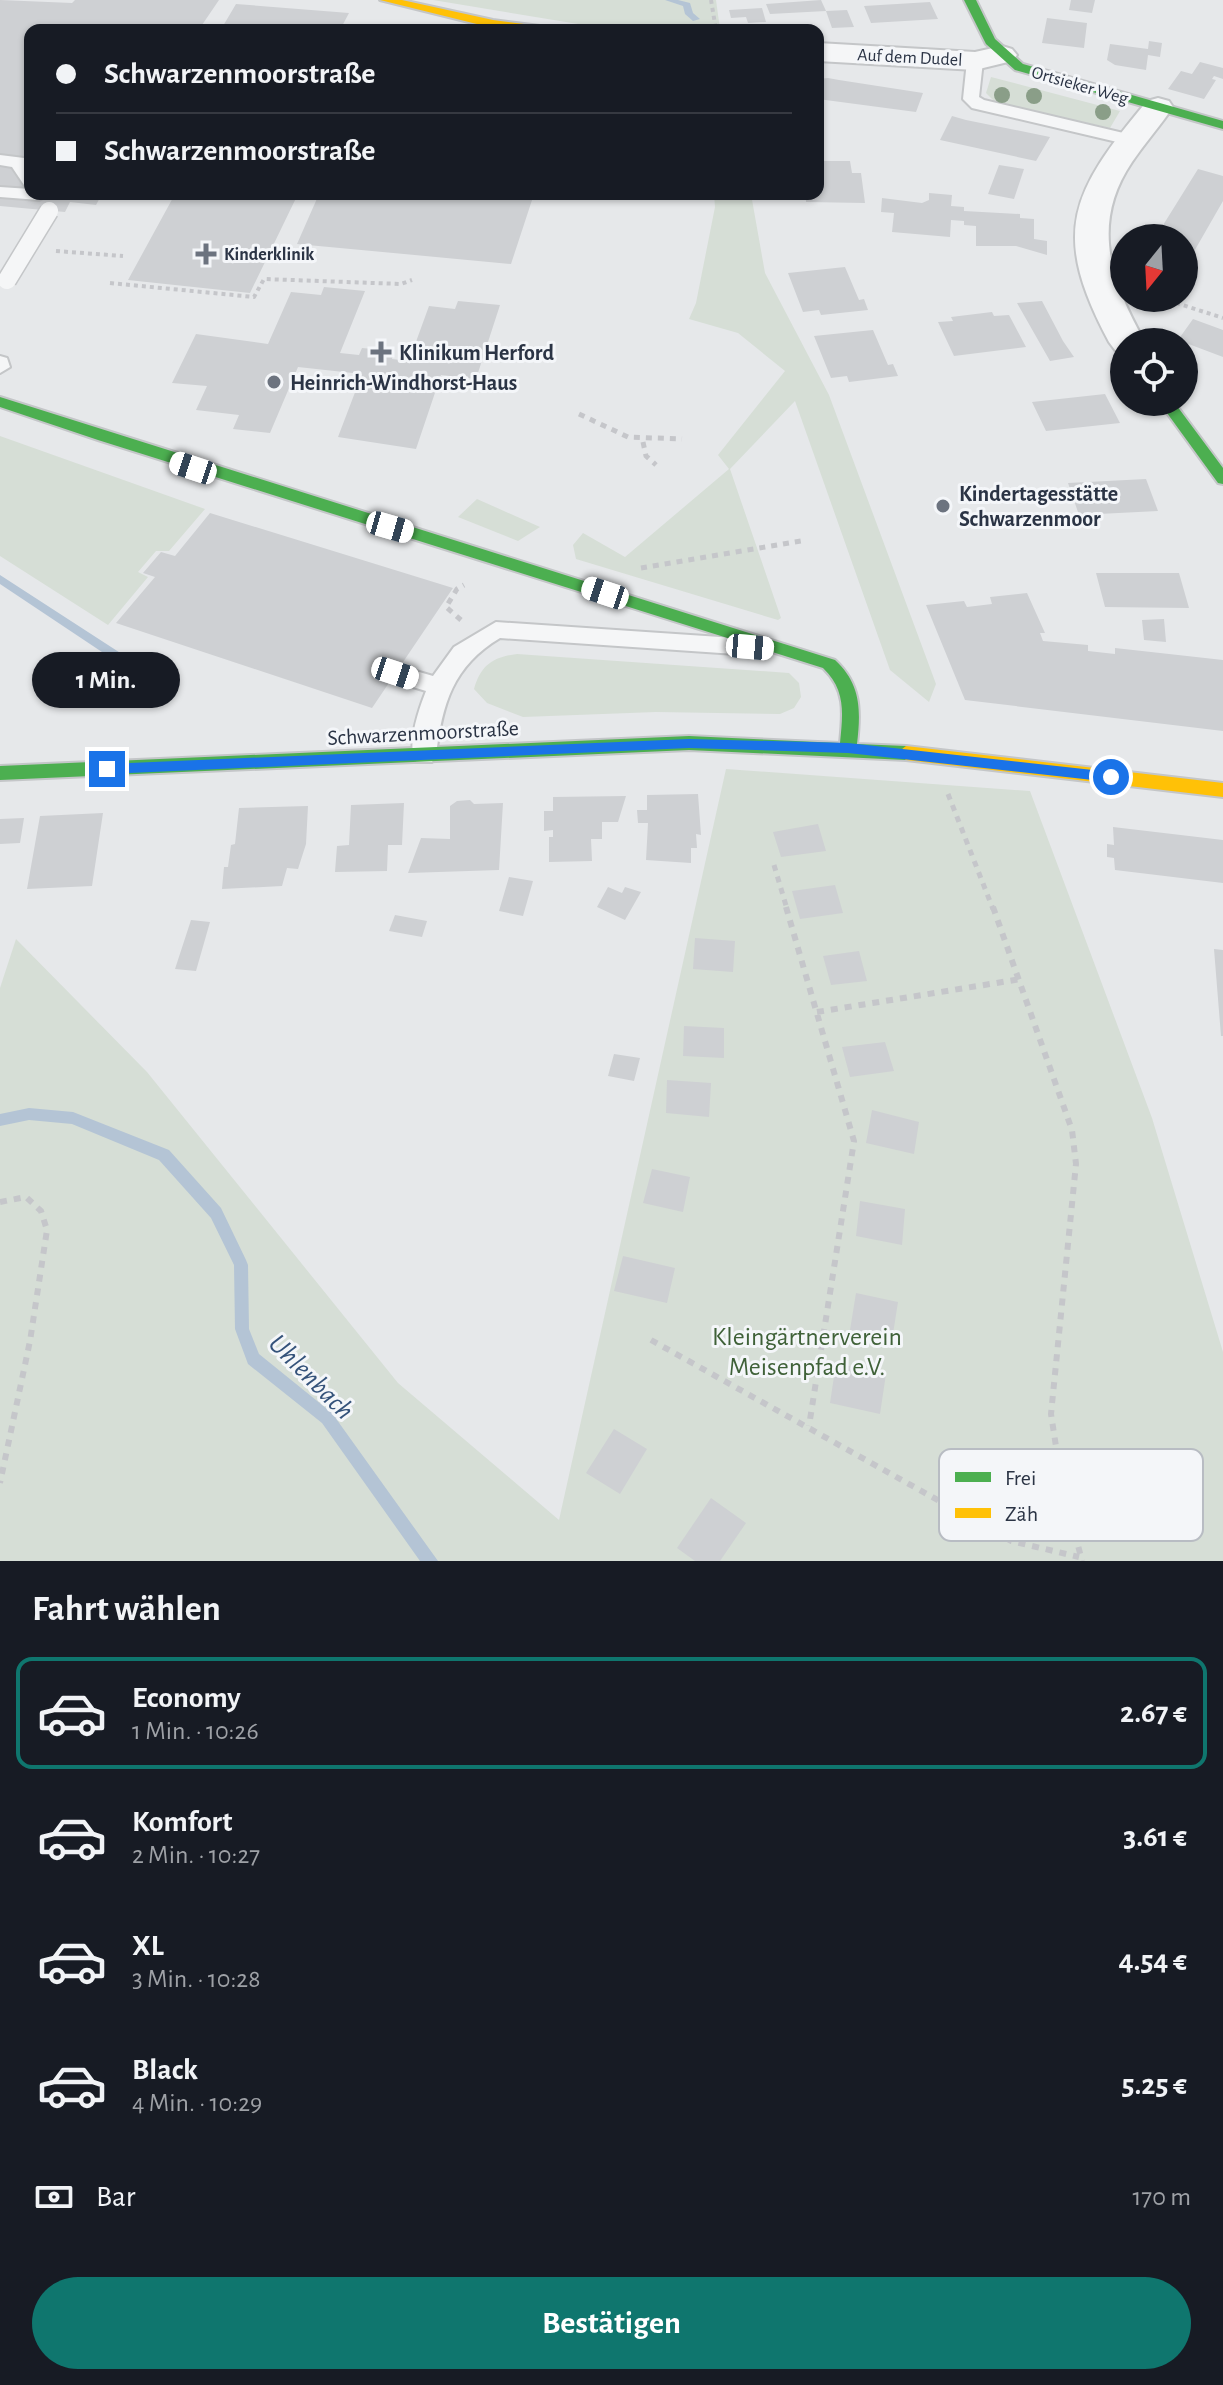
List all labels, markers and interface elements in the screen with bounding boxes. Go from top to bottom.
street label: Auf dem Dudel [857,46,963,70]
text: Schwarzenmoorstraße [104,59,375,89]
street label: Ortsieker Weg [1029,64,1130,108]
text: Schwarzenmoorstraße [104,136,375,166]
north arrow [1110,224,1198,312]
map controls [1110,224,1198,416]
marker: Kinderklinik [195,243,217,265]
place label: Kinderklinik [224,246,314,264]
button: locate [1110,328,1198,416]
marker: Klinikum Herford [370,341,392,363]
place label: Klinikum Herford [399,342,554,364]
place label: Heinrich-Windhorst-Haus [290,372,517,394]
marker: Heinrich-Windhorst-Haus [265,373,283,391]
car [166,449,220,487]
place label: Kindertagesstätte Schwarzenmoor [959,483,1118,530]
marker: Kindertagesstätte Schwarzenmoor [934,497,952,515]
car [364,509,416,545]
car [578,574,632,612]
car [725,633,775,661]
callout: 1 Min. [33,653,181,709]
car [368,654,422,692]
text: 1 Min. [76,667,136,693]
street label: Schwarzenmoorstraße [327,717,519,749]
route end [89,751,125,787]
route start [1093,759,1129,795]
park label: Kleingärtnerverein Meisenpfad e.V. [712,1324,902,1380]
water label: Uhlenbach [263,1329,359,1425]
legend [939,1449,1203,1541]
text: Frei [1005,1467,1036,1489]
text: Zäh [1005,1503,1038,1525]
text: Fahrt wählen [32,1591,221,1627]
icon: car [36,1677,108,1749]
text: Economy [132,1683,241,1713]
text: 2.67 € [1120,1698,1187,1728]
text: 1 Min. · 10:26 [132,1718,259,1744]
icon: car [36,1801,108,1873]
text: Komfort [132,1807,232,1837]
text: 3.61 € [1123,1822,1187,1852]
text: 2 Min. · 10:27 [132,1842,260,1868]
icon: car [36,1925,108,1997]
text: XL [132,1931,164,1961]
text: 4.54 € [1118,1946,1187,1976]
text: 3 Min. · 10:28 [132,1966,261,1992]
icon: car [36,2049,108,2121]
text: Black [132,2055,198,2085]
text: 5.25 € [1122,2070,1187,2100]
text: 4 Min. · 10:29 [132,2090,262,2116]
icon: cash [32,2175,76,2219]
text: Bar [96,2182,135,2212]
text: 170 m [1132,2184,1191,2210]
button: Bestätigen [32,2277,1191,2369]

